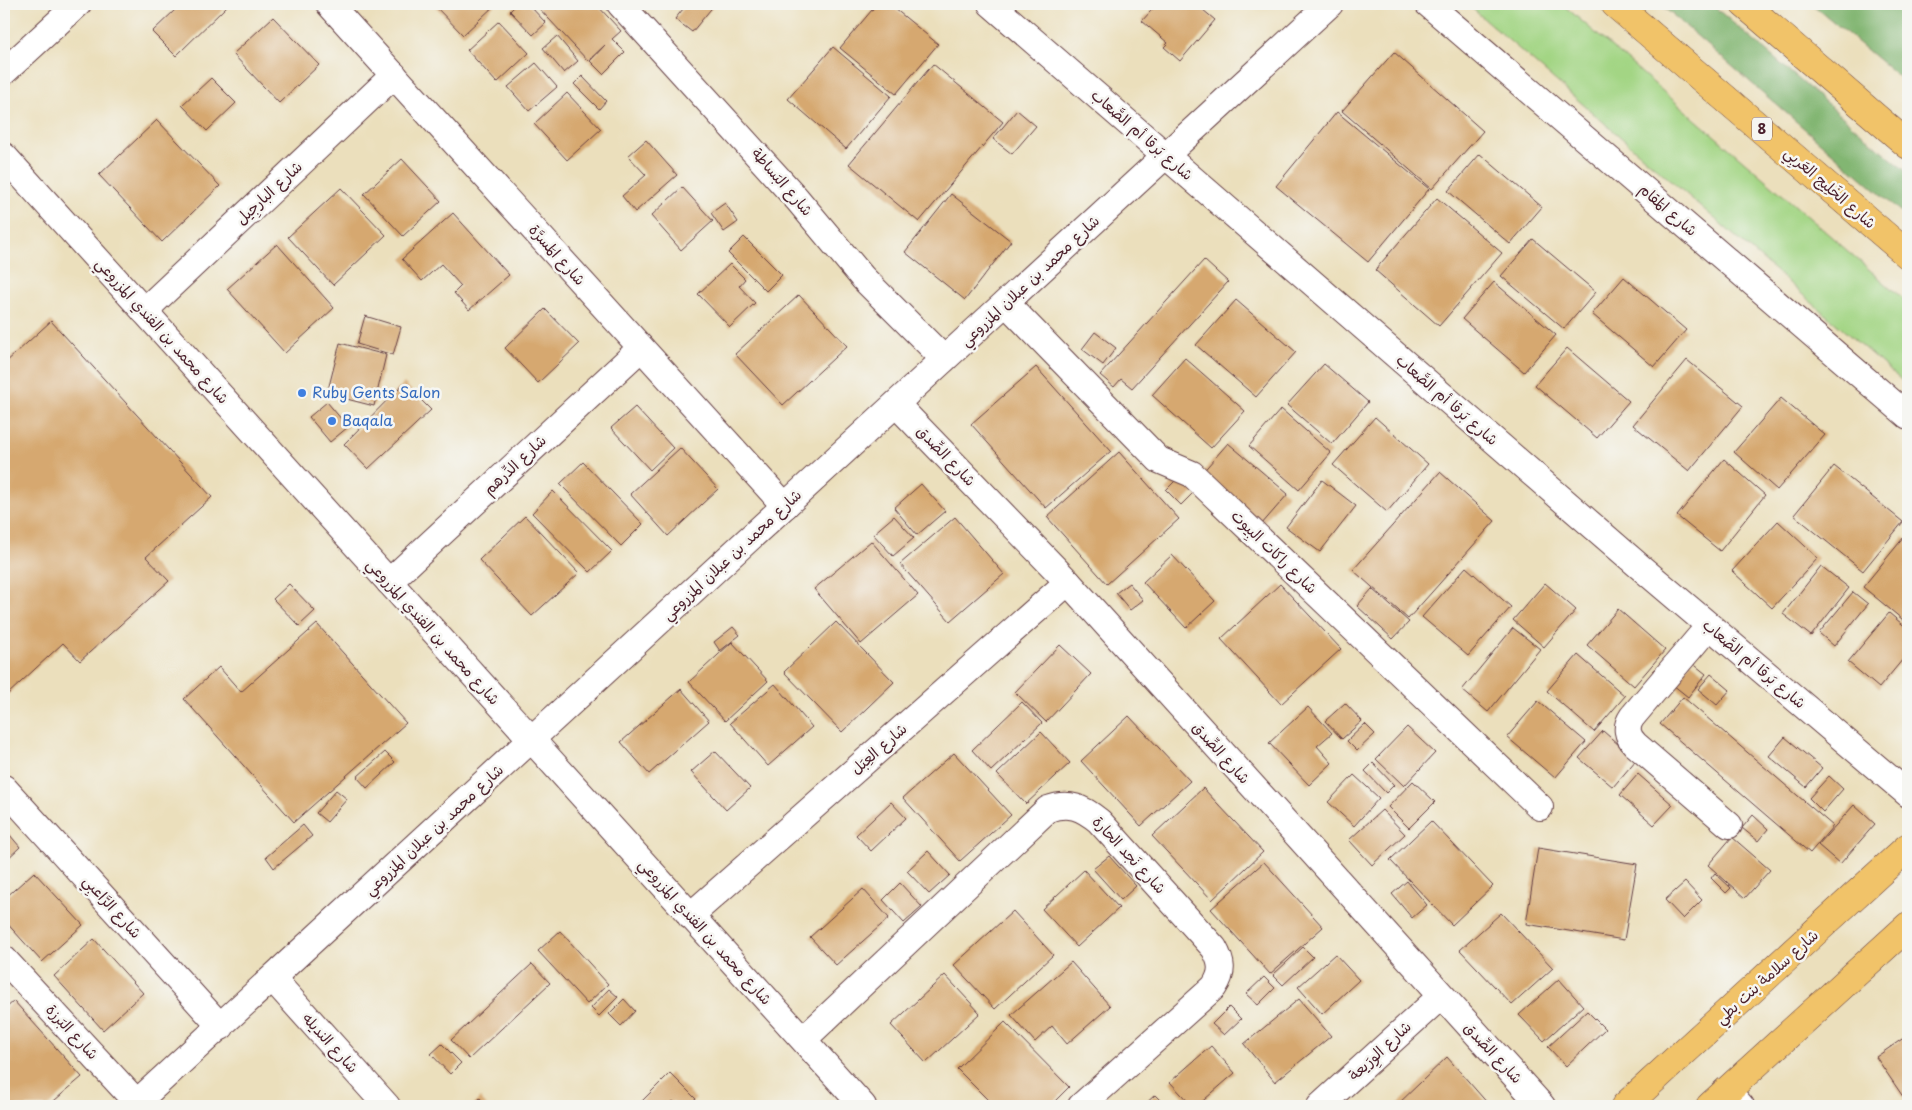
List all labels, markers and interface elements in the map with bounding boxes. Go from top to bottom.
street label: شارع بَرقا أم الصَّعاب [1086,83,1199,186]
road number: 8 [1752,118,1772,140]
street label: شارع الخَلِيج العَربِي [1778,140,1882,236]
street label: شارع البَساطة [747,142,819,220]
street label: شارع البارجِيل [229,155,308,230]
street label: شارع المَقام [1634,177,1703,242]
street label: شارع محمد بن عبلان المزروعي [954,209,1106,353]
street label: شارع المَسرَّة [524,218,592,290]
street label: شارع محمد بن الفندي المزروعي [89,252,235,410]
street label: شارع بَرقا أم الصَّعاب [1391,348,1504,451]
place label: Ruby Gents Salon [312,380,440,403]
marker: Ruby Gents Salon [296,387,308,399]
place label: Baqala [342,408,393,431]
marker: Baqala [326,415,338,427]
street label: شارع الصِّدق [912,419,982,491]
street label: شارع الدِّرهم [477,429,552,501]
street label: شارع محمد بن عبلان المزروعي [656,483,808,627]
street label: شارع راكات البِيوت [1225,504,1323,600]
street label: شارع محمد بن الفندي المزروعي [360,553,506,711]
street label: شارع بَرقا أم الصَّعاب [1698,613,1812,714]
street label: شارع الصِّدق [1188,716,1256,788]
street label: شارع العِبَل [845,717,911,779]
street label: شارع محمد بن عبلان المزروعي [358,758,510,902]
street label: شارع نَجد الحارة [1088,810,1172,898]
street label: شارع محمد بن الفندي المزروعي [632,853,778,1011]
street label: شارع الرَّاعبِي [76,869,148,945]
street label: شارع سلامة بنت بطي [1709,923,1825,1031]
street label: شارع البَرزة [41,998,105,1064]
street label: شارع النديله [298,1007,365,1077]
street label: شارع الوِرَيعة [1342,1015,1417,1087]
street label: شارع الصِّدق [1459,1016,1529,1088]

